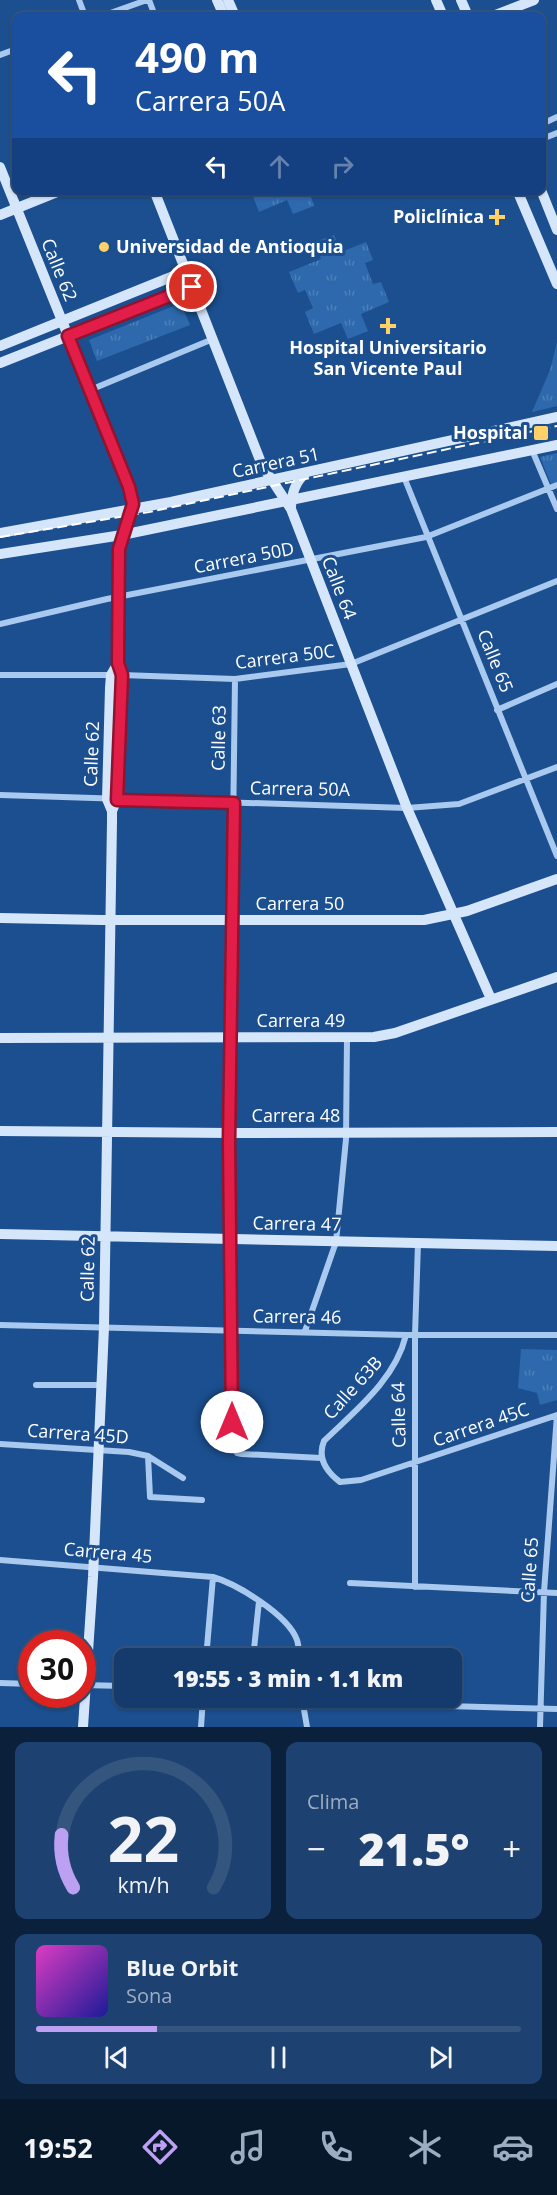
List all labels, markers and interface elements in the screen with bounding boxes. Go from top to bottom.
text: 490 m [135,28,259,85]
icon: left [36,36,114,114]
text: Carrera 50A [135,82,285,119]
icon: left [200,150,233,183]
icon: ahead [263,150,296,183]
icon: right [326,150,359,183]
place label: Policlínica [393,204,484,228]
marker: Policlínica [488,208,506,226]
place label: Universidad de Antioquia [116,234,344,258]
street label: Calle 62 [36,235,83,305]
marker: Universidad de Antioquia [97,240,111,254]
pin [166,261,217,312]
icon: arrive [175,270,208,303]
marker: Hospital Universitario San Vicente Paul [379,317,397,335]
place label: Hospital Universitario San Vicente Paul [289,335,487,380]
place label: Hospital [453,420,528,444]
marker: Hospital [532,424,550,442]
street label: Carrera 51 [230,441,322,483]
street label: Carrera 50D [192,536,296,579]
street label: Calle 64 [317,553,363,623]
street label: Calle 65 [472,626,519,696]
street label: Carrera 50C [234,638,336,674]
street label: Calle 63 [205,705,231,771]
street label: Calle 62 [78,721,104,787]
street label: Carrera 50A [250,775,351,801]
street label: Carrera 50 [256,891,344,915]
street label: Carrera 49 [257,1008,345,1032]
street label: Carrera 48 [252,1103,340,1127]
street label: Carrera 47 [252,1210,342,1236]
street label: Calle 62 [74,1236,100,1302]
street label: Carrera 46 [252,1303,342,1329]
street label: Calle 63B [317,1351,387,1424]
street label: Calle 64 [385,1382,411,1448]
position arrow [200,1390,264,1454]
street label: Carrera 45C [429,1396,532,1452]
street label: Carrera 45D [26,1417,130,1449]
street label: Carrera 45 [63,1536,153,1568]
street label: Calle 65 [515,1536,543,1604]
speed limit sign: 30 [18,1630,96,1708]
text: 19:55 · 3 min · 1.1 km [173,1663,403,1693]
text: Clima [307,1788,359,1815]
text: 22 [107,1795,179,1880]
text: 21.5° [358,1818,470,1879]
text: − [307,1826,326,1871]
text: + [502,1826,521,1871]
text: km/h [117,1870,169,1899]
text: Blue Orbit [126,1952,238,1982]
text: Sona [126,1982,172,2009]
icon: previous [100,2041,133,2074]
icon: pause [262,2041,295,2074]
icon: next [424,2041,457,2074]
icon: directions [139,2126,181,2168]
icon: music [227,2126,269,2168]
icon: phone [315,2126,357,2168]
icon: climate [404,2126,446,2168]
icon: car [492,2126,534,2168]
text: 19:52 [23,2129,93,2166]

